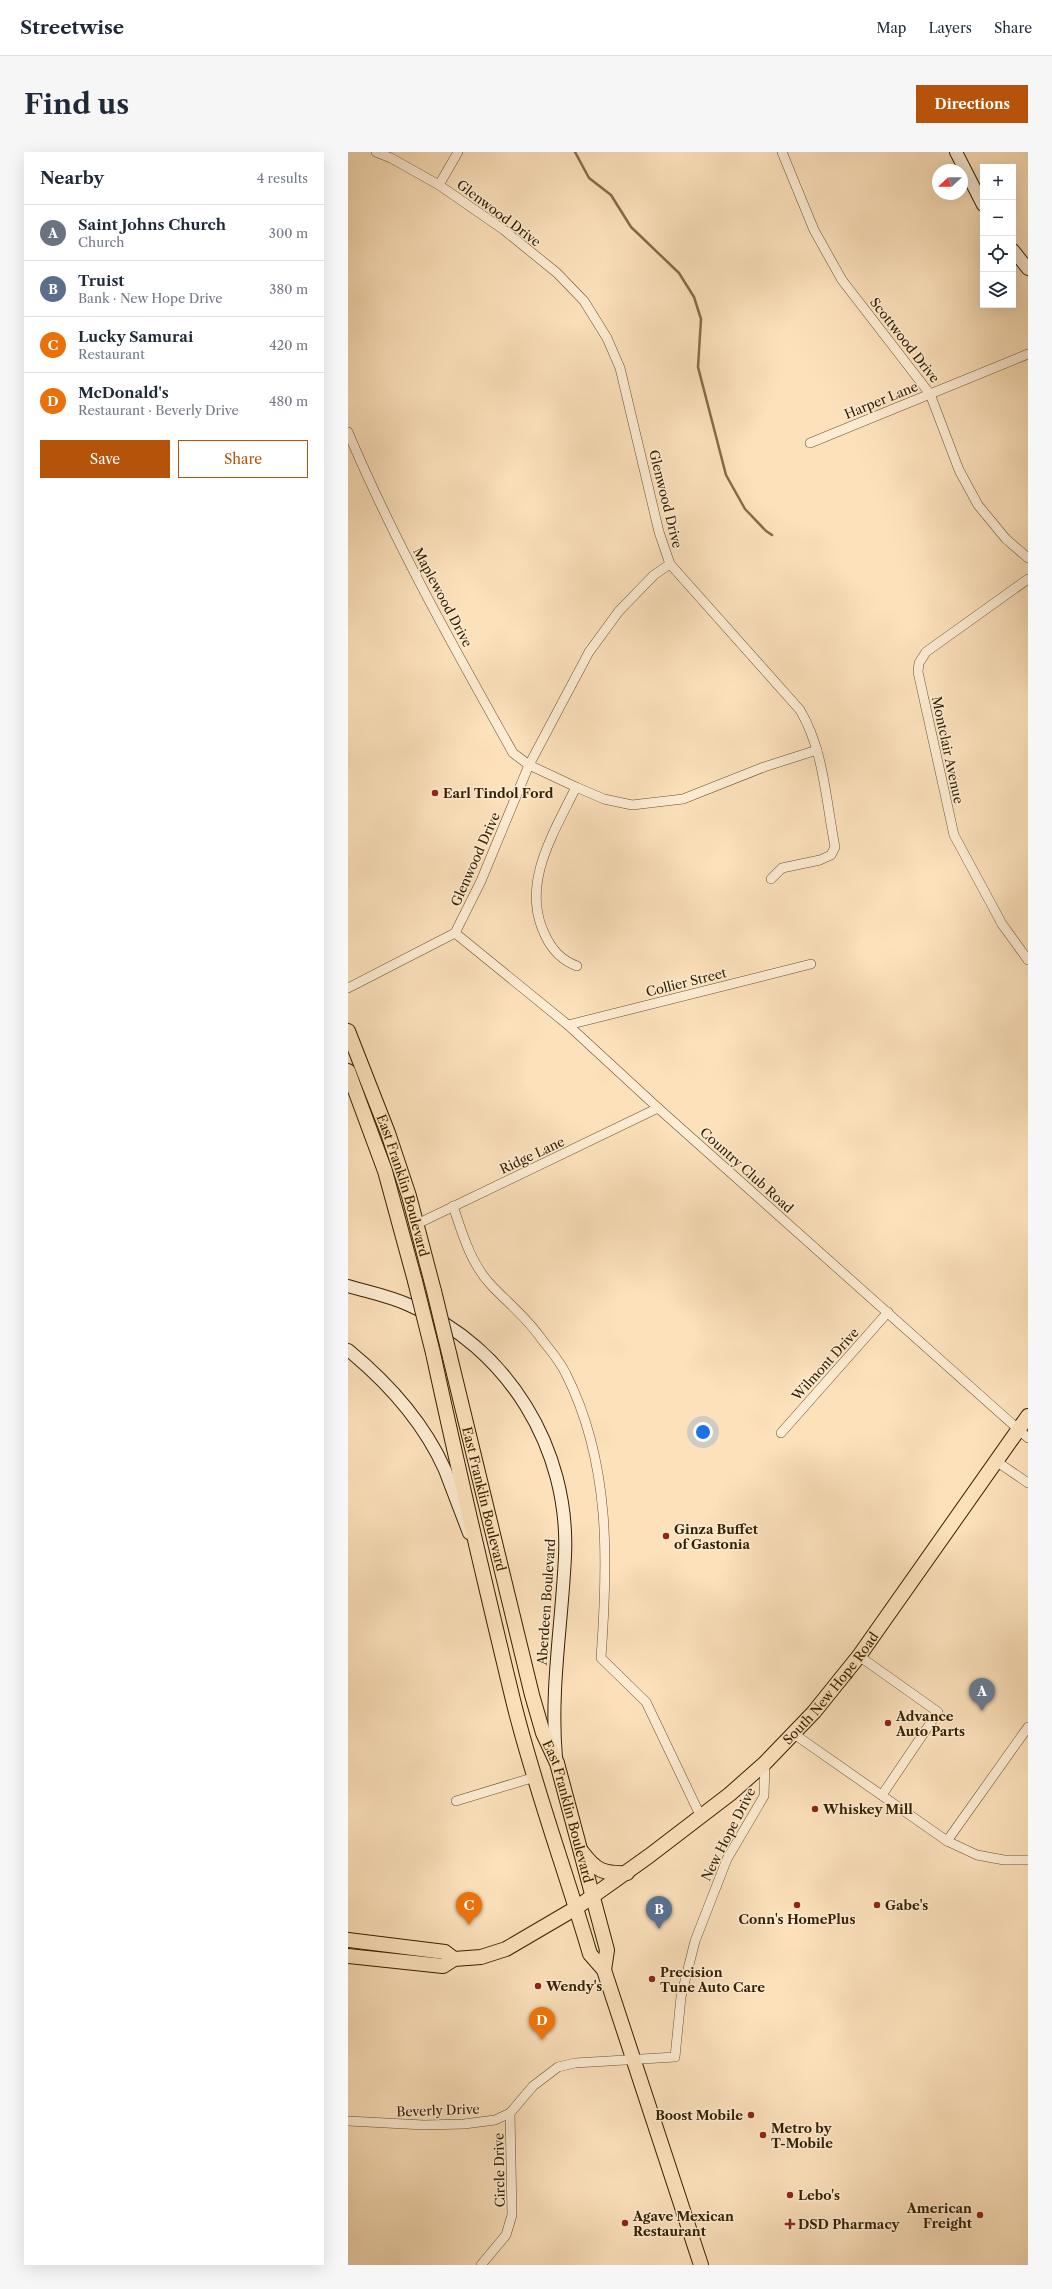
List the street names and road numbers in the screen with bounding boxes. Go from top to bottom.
street label: Glenwood Drive [454,176,544,250]
street label: Scottwood Drive [867,294,943,386]
street label: Harper Lane [842,378,920,422]
street label: Glenwood Drive [646,448,686,550]
street label: Maplewood Drive [410,545,476,649]
street label: Montclair Avenue [929,695,967,805]
street label: Glenwood Drive [447,810,503,908]
street label: Collier Street [644,964,728,1000]
street label: East Franklin Boulevard [373,1112,433,1258]
street label: Country Club Road [697,1124,797,1216]
street label: Ridge Lane [497,1133,567,1177]
street label: Wilmont Drive [788,1324,862,1404]
street label: East Franklin Boulevard [459,1425,510,1573]
street label: Aberdeen Boulevard [534,1538,558,1667]
street label: South New Hope Road [779,1629,881,1748]
street label: East Franklin Boulevard [539,1737,597,1885]
street label: New Hope Drive [698,1785,758,1883]
street label: Beverly Drive [396,2101,480,2119]
street label: Circle Drive [490,2133,508,2207]

